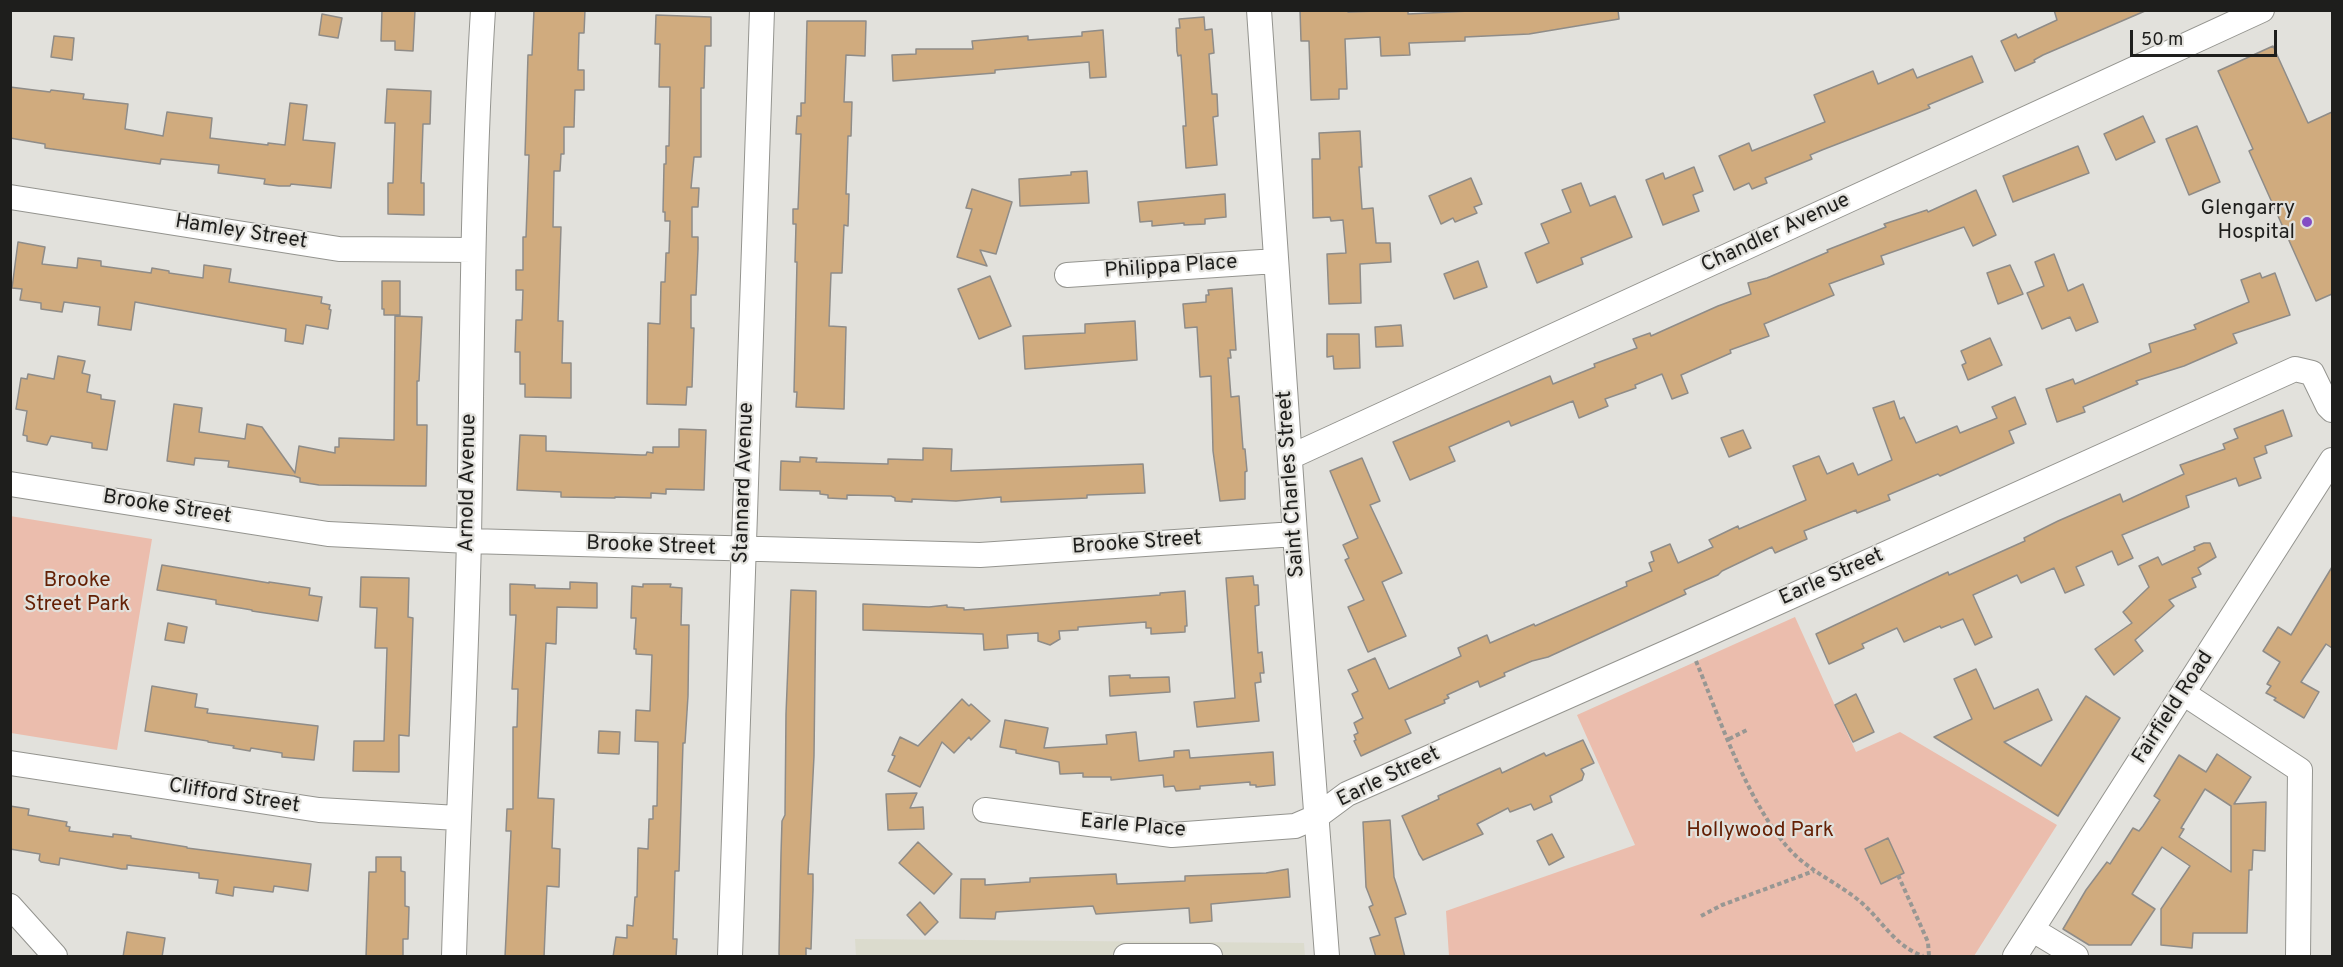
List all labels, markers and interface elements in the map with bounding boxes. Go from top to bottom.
scale bar [2133,18,2280,56]
text: 50 m [2141,29,2183,52]
street label: Chandler Avenue [1698,189,1854,279]
place label: Glengarry Hospital [2201,197,2295,247]
street label: Hamley Street [173,210,309,256]
marker: Glengarry Hospital [2300,215,2314,229]
street label: Philippa Place [1104,251,1238,285]
street label: Saint Charles Street [1273,390,1311,578]
street label: Stannard Avenue [730,402,760,564]
street label: Arnold Avenue [455,413,483,553]
street label: Brooke Street [101,485,233,531]
street label: Brooke Street [1071,527,1203,561]
street label: Brooke Street [586,532,716,562]
street label: Earle Street [1776,544,1888,612]
park label: Brooke Street Park [24,569,130,619]
street label: Fairfield Road [2128,647,2220,769]
street label: Earle Street [1333,742,1445,814]
street label: Clifford Street [167,774,301,820]
street label: Earle Place [1079,810,1187,844]
park label: Hollywood Park [1686,819,1834,845]

